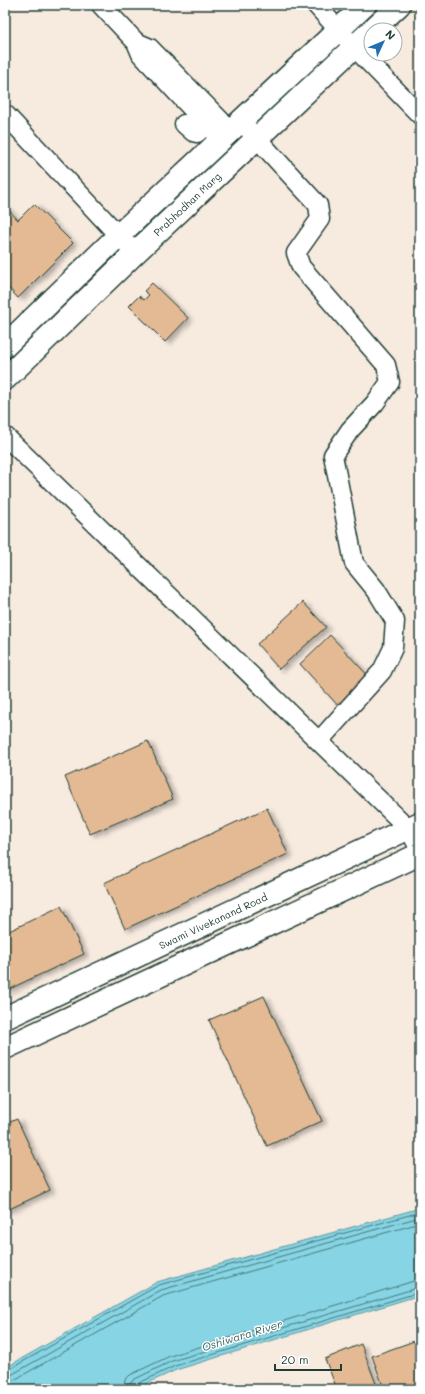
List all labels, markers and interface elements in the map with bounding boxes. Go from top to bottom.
north arrow [363,22,403,62]
text: N [382,26,399,43]
street label: Prabhodhan Marg [150,169,224,239]
street label: Swami Vivekanand Road [157,890,269,952]
water label: Oshiwara River [200,1315,285,1354]
scale bar [275,1346,341,1372]
text: 20 m [281,1351,309,1367]

